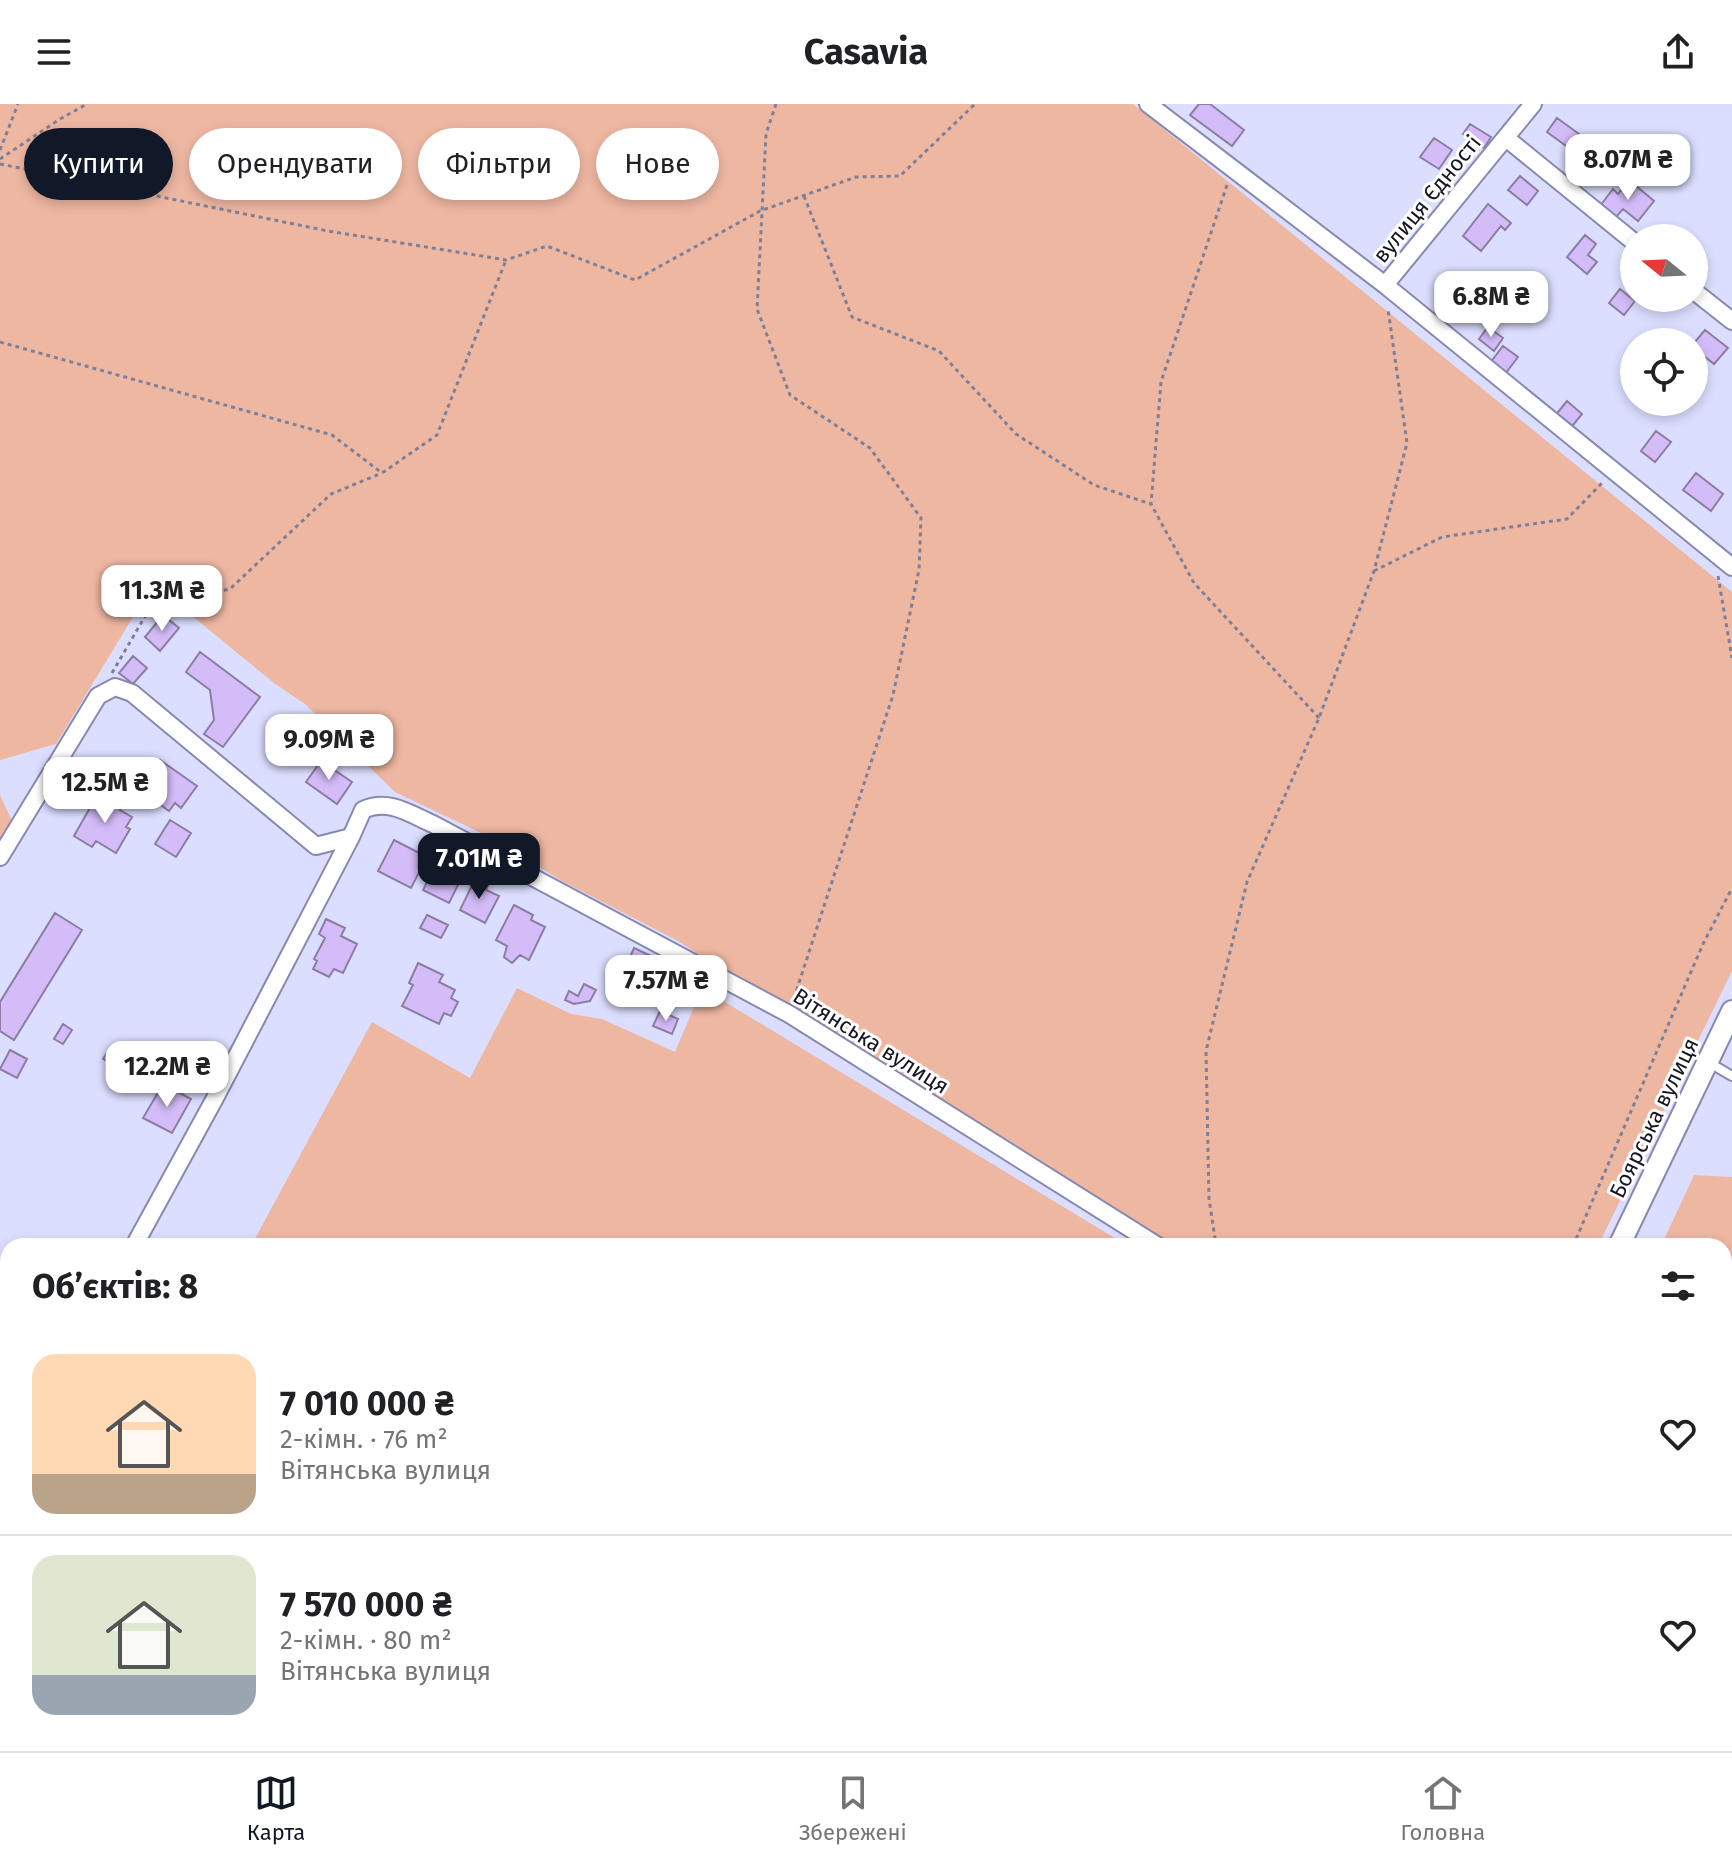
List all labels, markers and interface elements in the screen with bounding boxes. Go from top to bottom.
icon: menu [32,30,76,74]
text: Casavia [804,30,928,74]
icon: share [1656,30,1700,74]
chip: Купити [24,128,173,200]
chip: Орендувати [189,128,402,200]
chip: Фільтри [418,128,580,200]
chip: Нове [596,128,719,200]
street label: вулиця Єдності [1367,130,1487,268]
pin: 8.07M ₴ [1554,134,1702,202]
text: 8.07M ₴ [1583,144,1673,175]
north arrow [1620,224,1708,312]
map controls [1620,224,1708,416]
pin: 6.8M ₴ [1426,271,1556,339]
text: 6.8M ₴ [1452,281,1530,312]
button: locate [1620,328,1708,416]
pin: 11.3M ₴ [88,565,236,633]
text: 11.3M ₴ [119,575,205,606]
pin: 9.09M ₴ [255,714,403,782]
text: 9.09M ₴ [283,724,375,755]
pin: 12.5M ₴ [31,757,179,825]
text: 12.5M ₴ [61,767,149,798]
pin: 7.01M ₴ [405,833,553,901]
text: 7.01M ₴ [436,843,522,874]
pin: 7.57M ₴ [592,955,740,1023]
text: 7.57M ₴ [623,965,709,996]
street label: Вітянська вулиця [788,982,954,1100]
street label: Боярська вулиця [1604,1034,1704,1202]
pin: 12.2M ₴ [93,1041,241,1109]
text: 12.2M ₴ [124,1051,210,1082]
icon: filters [1656,1264,1700,1308]
text: Об’єктів: 8 [32,1266,198,1307]
text: 7 010 000 ₴ [280,1383,454,1424]
icon: home [96,1386,192,1482]
icon: heart [1656,1412,1700,1456]
text: 2-кімн. · 76 m² [280,1424,448,1455]
text: Вітянська вулиця [280,1455,491,1486]
text: 7 570 000 ₴ [280,1584,452,1625]
icon: home [96,1587,192,1683]
icon: heart [1656,1613,1700,1657]
text: 2-кімн. · 80 m² [280,1625,452,1656]
text: Вітянська вулиця [280,1656,491,1687]
tab: Карта [247,1771,305,1846]
tab: Збережені [799,1771,907,1846]
tab: Головна [1401,1771,1485,1846]

